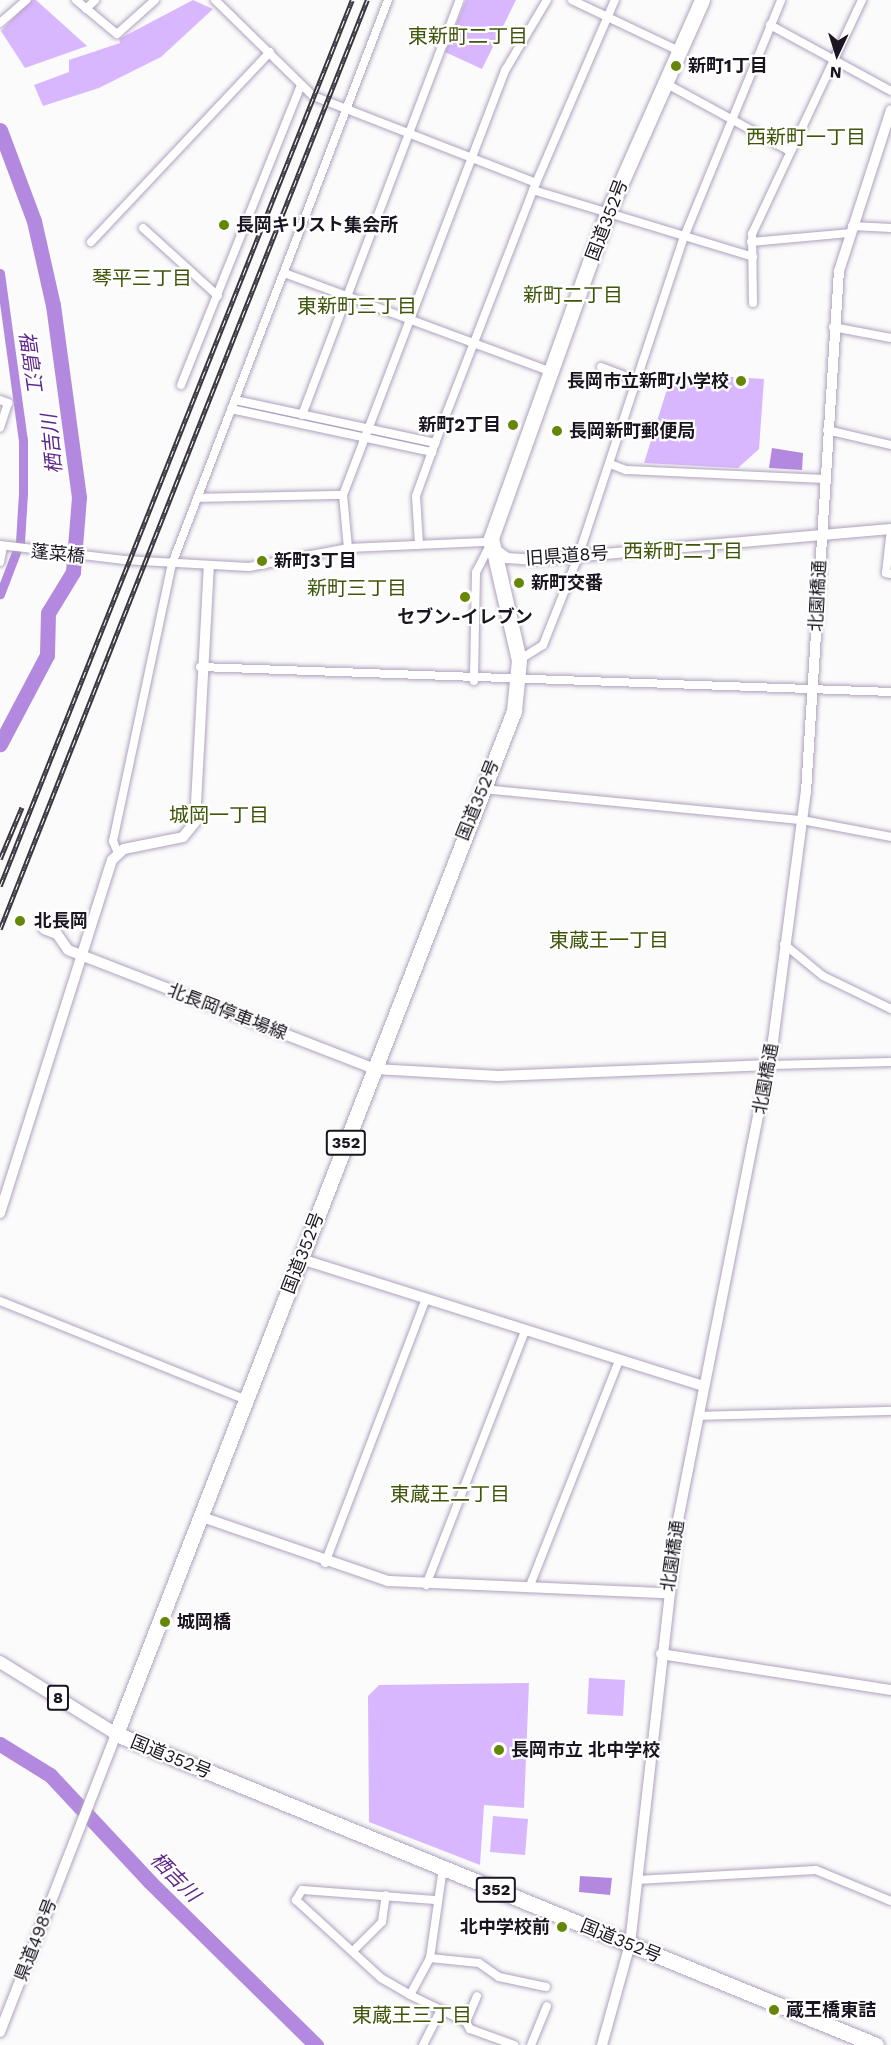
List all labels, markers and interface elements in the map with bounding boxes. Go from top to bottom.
district label: 東新町二丁目 [408,24,528,48]
north arrow [807,24,867,84]
place label: 新町1丁目 [688,55,768,77]
marker: 新町1丁目 [669,59,683,73]
text: N [829,63,842,82]
district label: 西新町一丁目 [746,125,866,149]
street label: 国道352号 [582,176,632,264]
place label: 長岡キリスト集会所 [236,214,398,236]
marker: 長岡キリスト集会所 [217,218,231,232]
district label: 琴平三丁目 [92,266,192,290]
district label: 新町二丁目 [523,283,623,307]
district label: 東新町三丁目 [297,294,417,318]
water label: 福島江 [14,330,46,392]
place label: 長岡市立新町小学校 [567,370,729,392]
marker: 長岡市立新町小学校 [734,374,748,388]
water label: 栖吉川 [37,413,67,475]
place label: 新町2丁目 [418,414,501,436]
marker: 新町2丁目 [506,418,520,432]
place label: 長岡新町郵便局 [569,420,695,442]
marker: 長岡新町郵便局 [550,424,564,438]
district label: 西新町二丁目 [623,539,743,563]
street label: 蓬菜橋 [30,540,86,568]
street label: 旧県道8号 [525,542,609,570]
place label: 新町3丁目 [274,550,357,572]
marker: 新町3丁目 [255,554,269,568]
street label: 北園橋通 [805,559,831,633]
place label: 新町交番 [531,572,603,594]
district label: 新町三丁目 [307,576,407,600]
marker: 新町交番 [512,576,526,590]
marker: セブン-イレブン [458,590,472,604]
place label: セブン-イレブン [397,606,533,628]
street label: 国道352号 [452,756,504,844]
district label: 城岡一丁目 [169,803,269,827]
place label: 北長岡 [34,910,88,932]
marker: 北長岡 [11,912,29,930]
district label: 東蔵王一丁目 [549,928,669,952]
street label: 北長岡停車場線 [164,979,290,1045]
street label: 北園橋通 [749,1042,783,1116]
road number: 352 [325,1130,367,1156]
street label: 国道352号 [278,1209,328,1297]
district label: 東蔵王二丁目 [390,1482,510,1506]
street label: 北園橋通 [657,1519,689,1593]
place label: 城岡橋 [177,1611,231,1633]
marker: 城岡橋 [158,1615,172,1629]
road number: 8 [46,1685,70,1711]
street label: 国道352号 [127,1731,215,1783]
place label: 長岡市立 北中学校 [511,1739,660,1761]
marker: 長岡市立 北中学校 [492,1743,506,1757]
water label: 栖吉川 [145,1847,205,1907]
road number: 352 [475,1877,517,1903]
street label: 県道498号 [10,1895,62,1985]
street label: 国道352号 [577,1915,665,1967]
place label: 北中学校前 [460,1916,550,1938]
marker: 北中学校前 [555,1920,569,1934]
place label: 蔵王橋東詰 [786,1999,876,2021]
district label: 東蔵王三丁目 [352,2003,472,2027]
marker: 蔵王橋東詰 [767,2003,781,2017]

